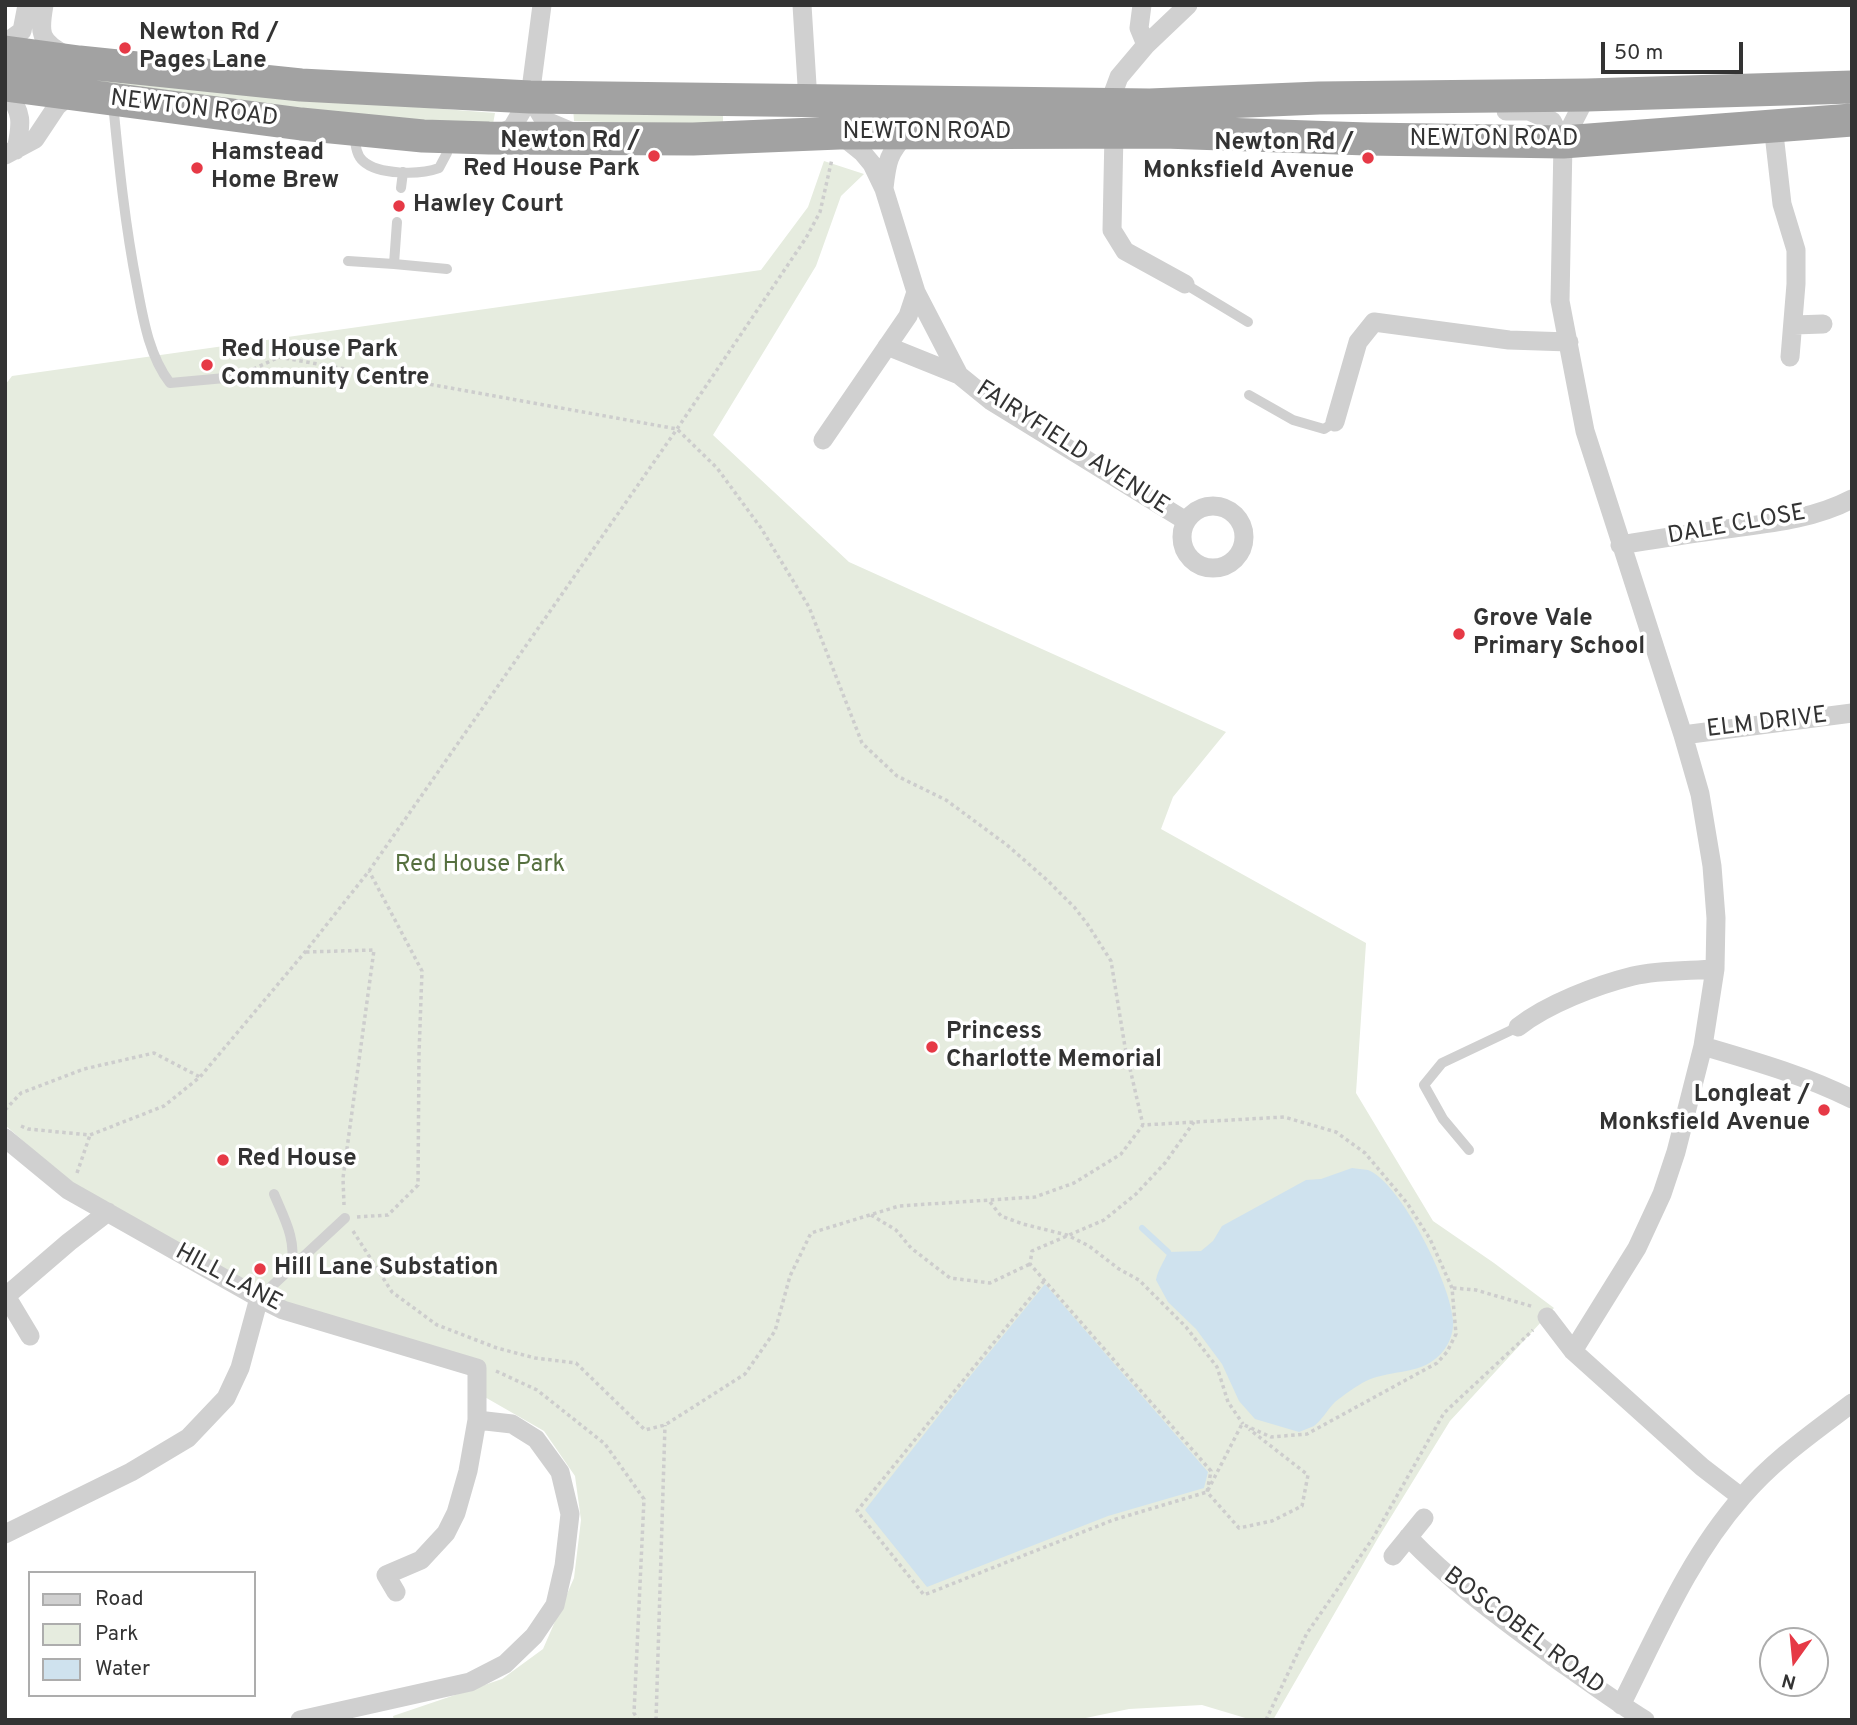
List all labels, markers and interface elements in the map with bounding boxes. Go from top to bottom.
place label: Newton Rd / Pages Lane [139,20,279,76]
scale bar [1605,28,1747,72]
marker: Newton Rd / Pages Lane [117,40,133,56]
text: 50 m [1614,40,1663,67]
street label: NEWTON ROAD [108,85,280,135]
street label: NEWTON ROAD [843,119,1011,147]
street label: NEWTON ROAD [1410,126,1578,154]
place label: Newton Rd / Red House Park [463,128,640,184]
place label: Newton Rd / Monksfield Avenue [1143,130,1354,186]
place label: Hamstead Home Brew [211,140,339,196]
marker: Newton Rd / Red House Park [646,148,662,164]
marker: Newton Rd / Monksfield Avenue [1360,150,1376,166]
marker: Hamstead Home Brew [189,160,205,176]
place label: Hawley Court [413,192,564,220]
marker: Hawley Court [391,198,407,214]
place label: Red House Park Community Centre [221,337,429,393]
marker: Red House Park Community Centre [199,357,215,373]
street label: FAIRYFIELD AVENUE [970,376,1174,522]
street label: DALE CLOSE [1666,500,1808,552]
place label: Grove Vale Primary School [1473,606,1645,662]
marker: Grove Vale Primary School [1451,626,1467,642]
street label: ELM DRIVE [1705,702,1829,746]
park label: Red House Park [395,852,565,880]
place label: Princess Charlotte Memorial [946,1019,1162,1075]
marker: Princess Charlotte Memorial [924,1039,940,1055]
place label: Longleat / Monksfield Avenue [1599,1082,1810,1138]
marker: Longleat / Monksfield Avenue [1816,1102,1832,1118]
place label: Red House [237,1146,357,1174]
marker: Red House [215,1152,231,1168]
street label: HILL LANE [170,1239,286,1319]
place label: Hill Lane Substation [274,1255,498,1283]
marker: Hill Lane Substation [252,1261,268,1277]
street label: BOSCOBEL ROAD [1437,1562,1609,1702]
legend [28,1571,256,1697]
text: Road [95,1586,144,1613]
text: Park [95,1621,138,1648]
north arrow [1759,1627,1829,1697]
text: Water [95,1656,150,1683]
text: N [1779,1667,1799,1694]

